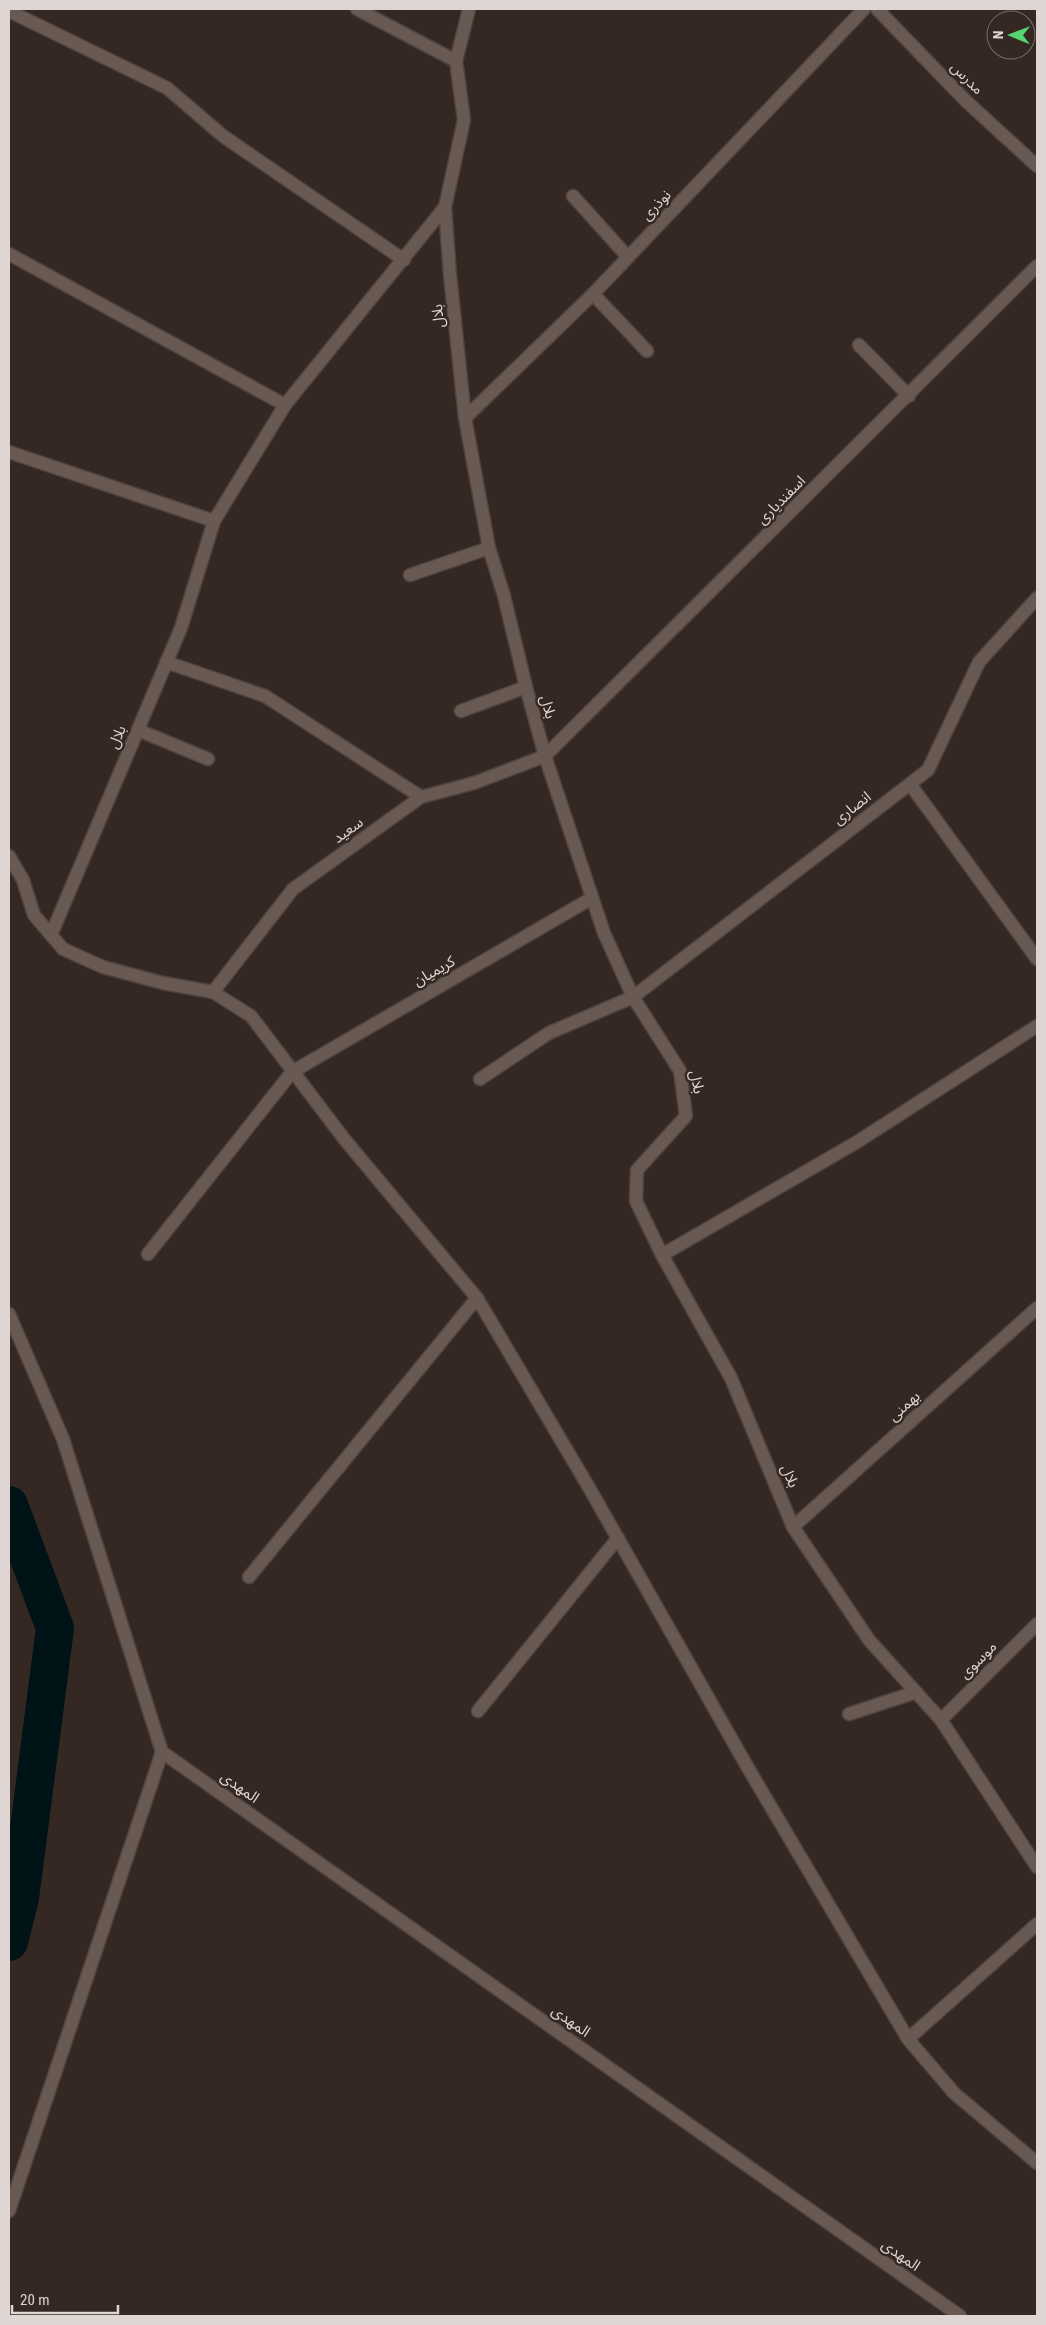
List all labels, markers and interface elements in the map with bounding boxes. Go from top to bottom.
north arrow [986,10,1036,60]
text: N [990,30,1006,39]
street label: مدرس [947,58,987,98]
street label: نوذری [637,186,675,224]
street label: بلال [428,303,448,329]
street label: اسفندیاری [753,472,809,528]
street label: بلال [536,693,560,721]
street label: بلال [104,723,130,751]
street label: انصاری [829,788,875,828]
street label: سعید [329,813,367,847]
street label: کریمیان [410,952,459,990]
street label: بلال [686,1069,708,1095]
street label: بهمنی [884,1387,924,1425]
street label: بلال [777,1462,803,1490]
street label: موسوی [956,1638,1000,1682]
street label: المهدی [217,1767,263,1807]
street label: المهدی [548,2001,594,2041]
street label: المهدی [878,2235,924,2275]
scale bar [12,2282,119,2314]
text: 20 m [20,2291,50,2309]

